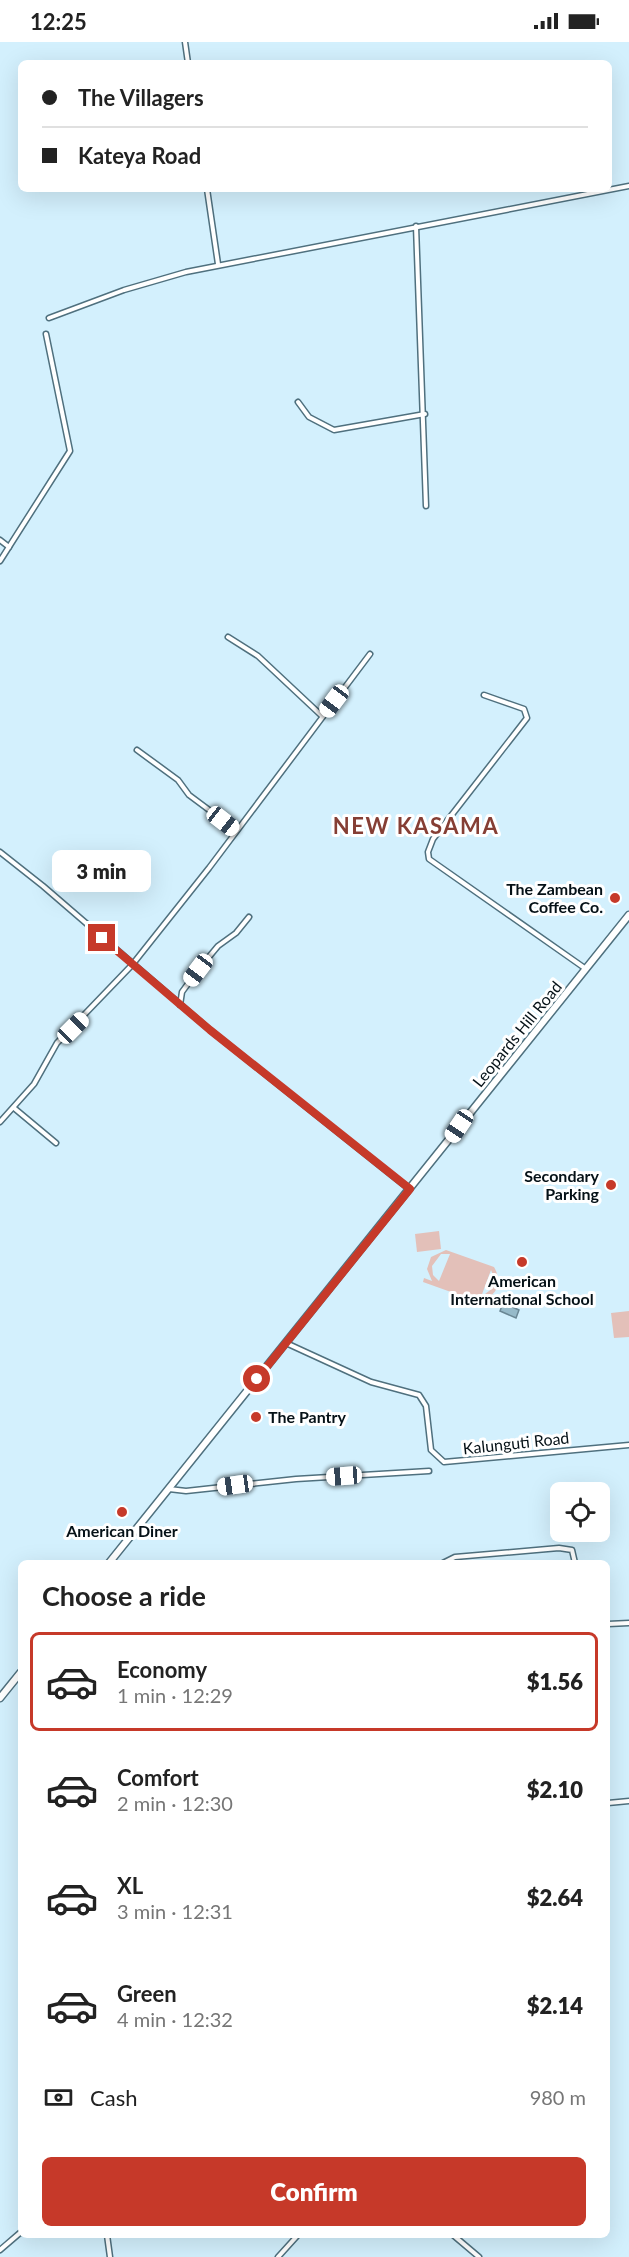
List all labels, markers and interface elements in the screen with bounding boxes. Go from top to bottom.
text: 12:25 [30,8,87,35]
text: The Villagers [78,84,204,111]
text: Kateya Road [78,142,201,169]
car [316,681,352,721]
car [203,803,243,839]
district label: NEW KASAMA [333,812,499,839]
callout: 3 min [52,851,152,893]
text: 3 min [77,859,126,883]
place label: The Zambean Coffee Co. [506,879,603,916]
marker: The Zambean Coffee Co. [608,891,622,905]
route end [88,924,115,951]
car [180,950,216,990]
street label: Leopards Hill Road [468,977,565,1090]
car [54,1009,92,1047]
car [441,1106,477,1146]
place label: Secondary Parking [524,1166,600,1203]
marker: Secondary Parking [604,1178,618,1192]
marker: American International School [515,1255,529,1269]
place label: American International School [450,1271,594,1308]
route start [243,1365,270,1392]
place label: The Pantry [268,1407,347,1426]
marker: The Pantry [249,1410,263,1424]
street label: Kalunguti Road [462,1427,570,1458]
car [325,1466,363,1486]
car [216,1474,254,1496]
map controls [550,1482,610,1542]
button: locate [550,1482,610,1542]
marker: American Diner [115,1505,129,1519]
place label: American Diner [65,1521,178,1540]
text: Choose a ride [42,1579,206,1612]
icon: car [45,1655,99,1709]
text: Economy [117,1656,207,1683]
text: $1.56 [527,1668,583,1695]
text: 1 min · 12:29 [117,1683,233,1707]
icon: car [45,1763,99,1817]
text: Comfort [117,1764,199,1791]
text: $2.10 [527,1776,583,1803]
text: 2 min · 12:30 [117,1791,233,1815]
icon: car [45,1871,99,1925]
text: XL [117,1872,143,1899]
text: $2.64 [527,1884,583,1911]
text: 3 min · 12:31 [117,1899,233,1923]
icon: car [45,1979,99,2033]
text: Green [117,1980,177,2007]
text: $2.14 [527,1992,583,2019]
text: 4 min · 12:32 [117,2007,233,2031]
icon: cash [42,2081,75,2114]
text: Cash [90,2084,137,2111]
text: 980 m [530,2085,586,2109]
button: Confirm [42,2157,586,2226]

